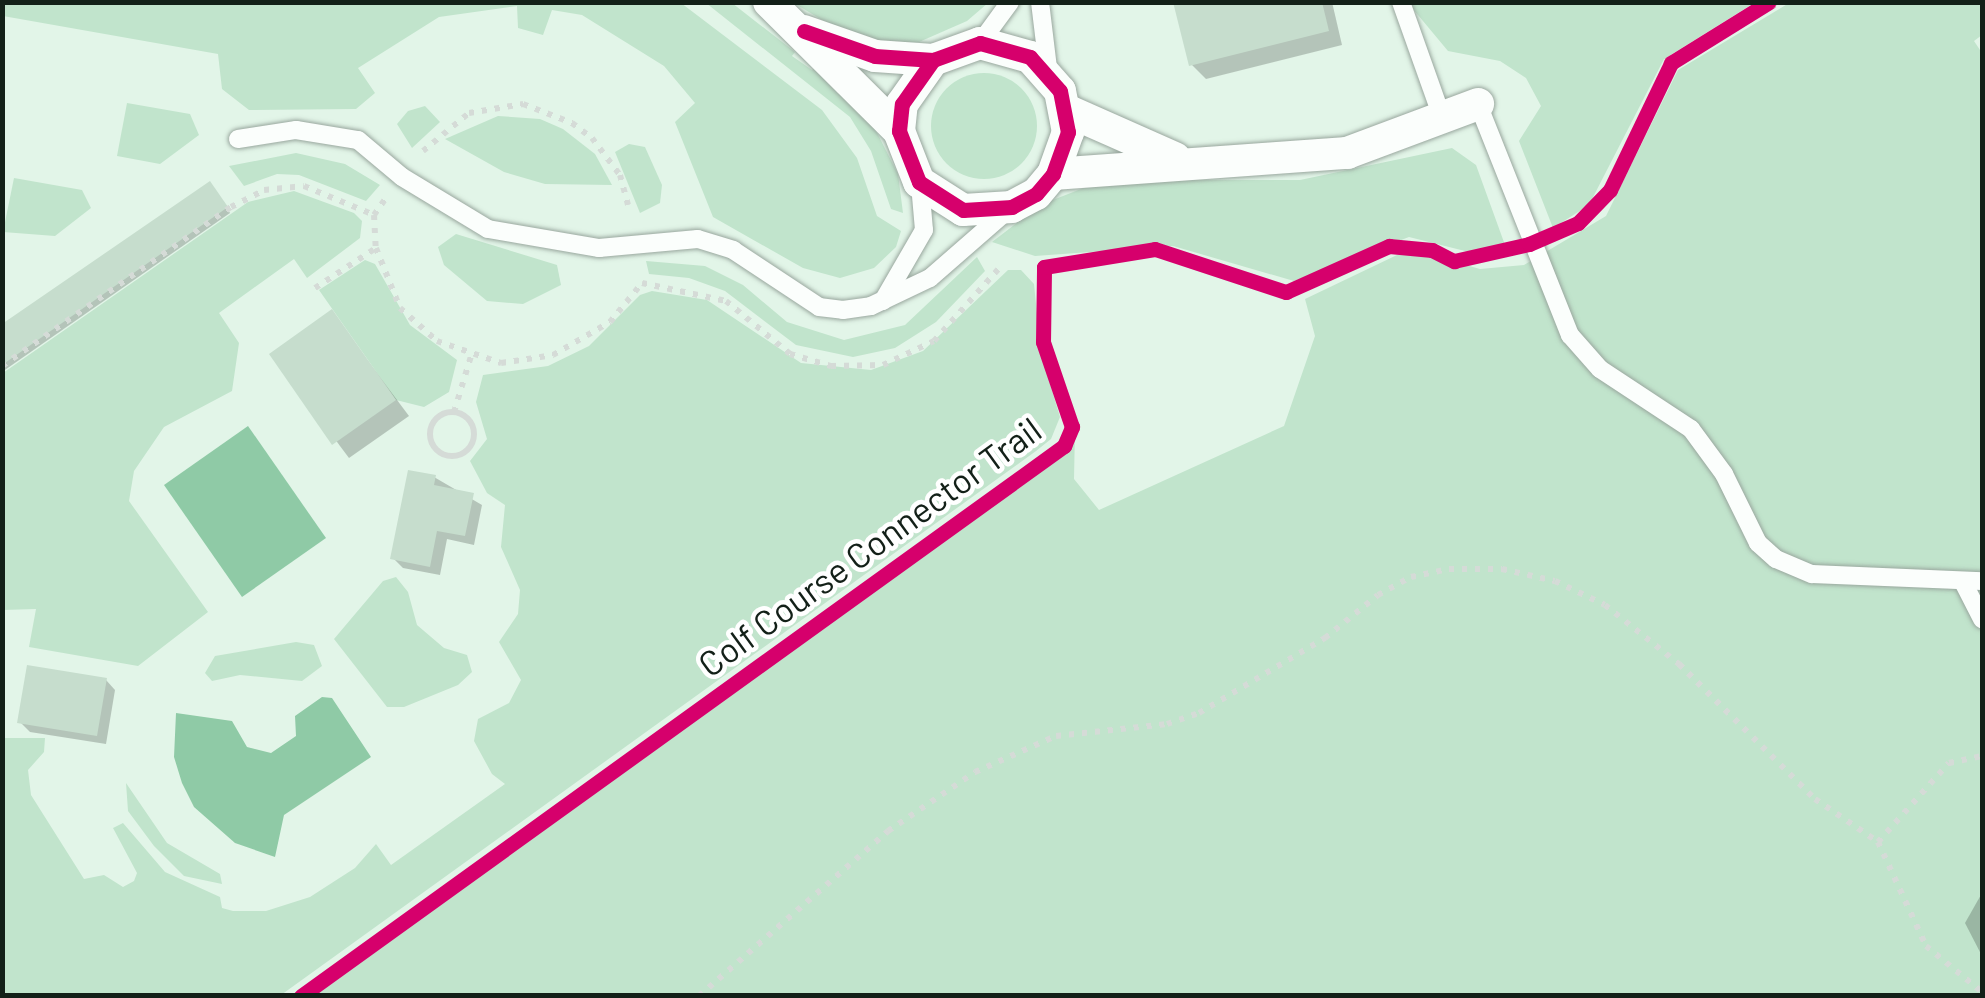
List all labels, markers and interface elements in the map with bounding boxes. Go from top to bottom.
street label: Colf Course Connector Trail [690,408,1048,684]

